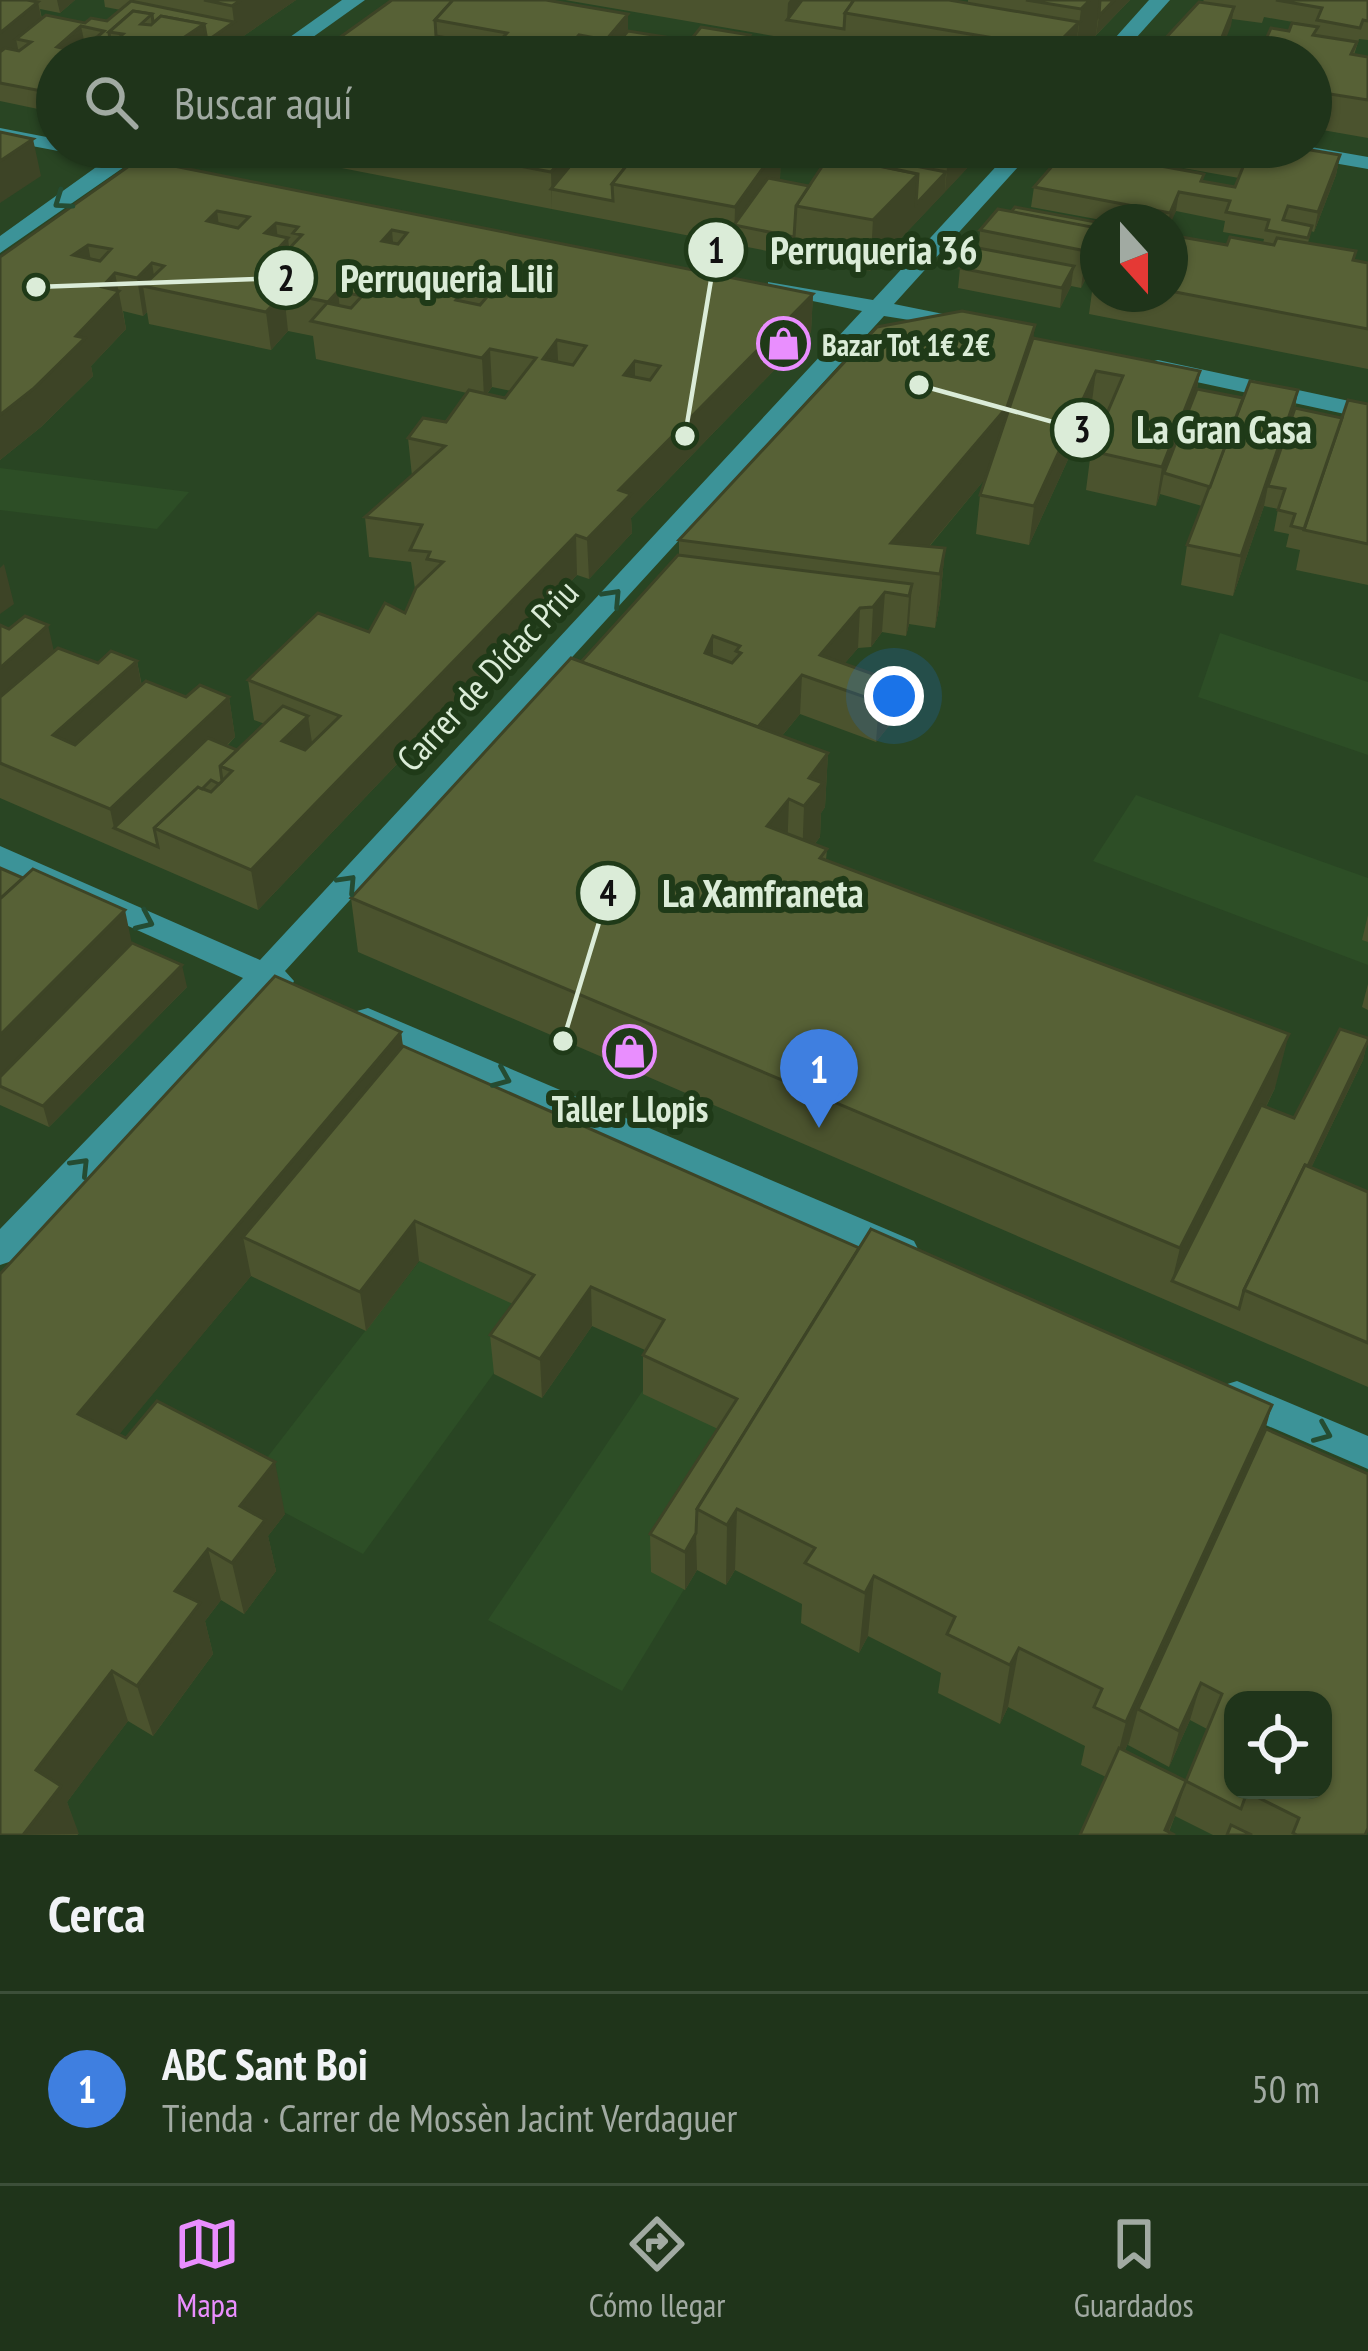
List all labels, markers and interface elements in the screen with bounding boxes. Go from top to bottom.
search box [36,36,1332,168]
icon: search [78,69,144,135]
text: Buscar aquí [174,73,353,131]
one-way arrow [54,187,75,209]
north arrow [1080,204,1188,312]
callout: Perruqueria 36 [686,213,1002,288]
text: Perruqueria 36 [770,224,978,275]
text: 1 [707,226,725,273]
callout: Perruqueria Lili [256,241,577,316]
text: Perruqueria Lili [340,252,554,303]
text: 2 [277,254,295,301]
shop icon: Bazar Tot 1€ 2€ [755,316,811,372]
place label: Bazar Tot 1€ 2€ [822,325,990,364]
callout: La Gran Casa [1052,392,1336,467]
text: La Gran Casa [1136,403,1312,454]
text: 3 [1073,405,1091,452]
street label: Carrer de Dídac Priu [386,569,588,781]
one-way arrow [599,589,620,610]
your location [864,666,924,726]
callout: La Xamfraneta [578,855,888,930]
text: La Xamfraneta [662,867,864,918]
text: 4 [599,869,617,916]
one-way arrow [334,875,356,896]
one-way arrow [133,906,154,930]
shop icon: Taller Llopis [602,1024,658,1080]
pin: 1 [780,1029,858,1128]
one-way arrow [490,1063,512,1087]
place label: Taller Llopis [552,1085,708,1132]
one-way arrow [66,1159,88,1180]
one-way arrow [1311,1419,1332,1443]
map controls [1224,1691,1332,1799]
button: locate [1224,1691,1332,1799]
text: Cerca [48,1880,146,1946]
text: ABC Sant Boi [162,2034,368,2092]
text: 1 [78,2063,96,2114]
text: 50 m [1251,2063,1320,2114]
text: Tienda · Carrer de Mossèn Jacint Verdaguer [162,2092,737,2143]
tab: Mapa [174,2211,240,2326]
tab: Cómo llegar [589,2211,725,2326]
tab: Guardados [1074,2211,1194,2326]

